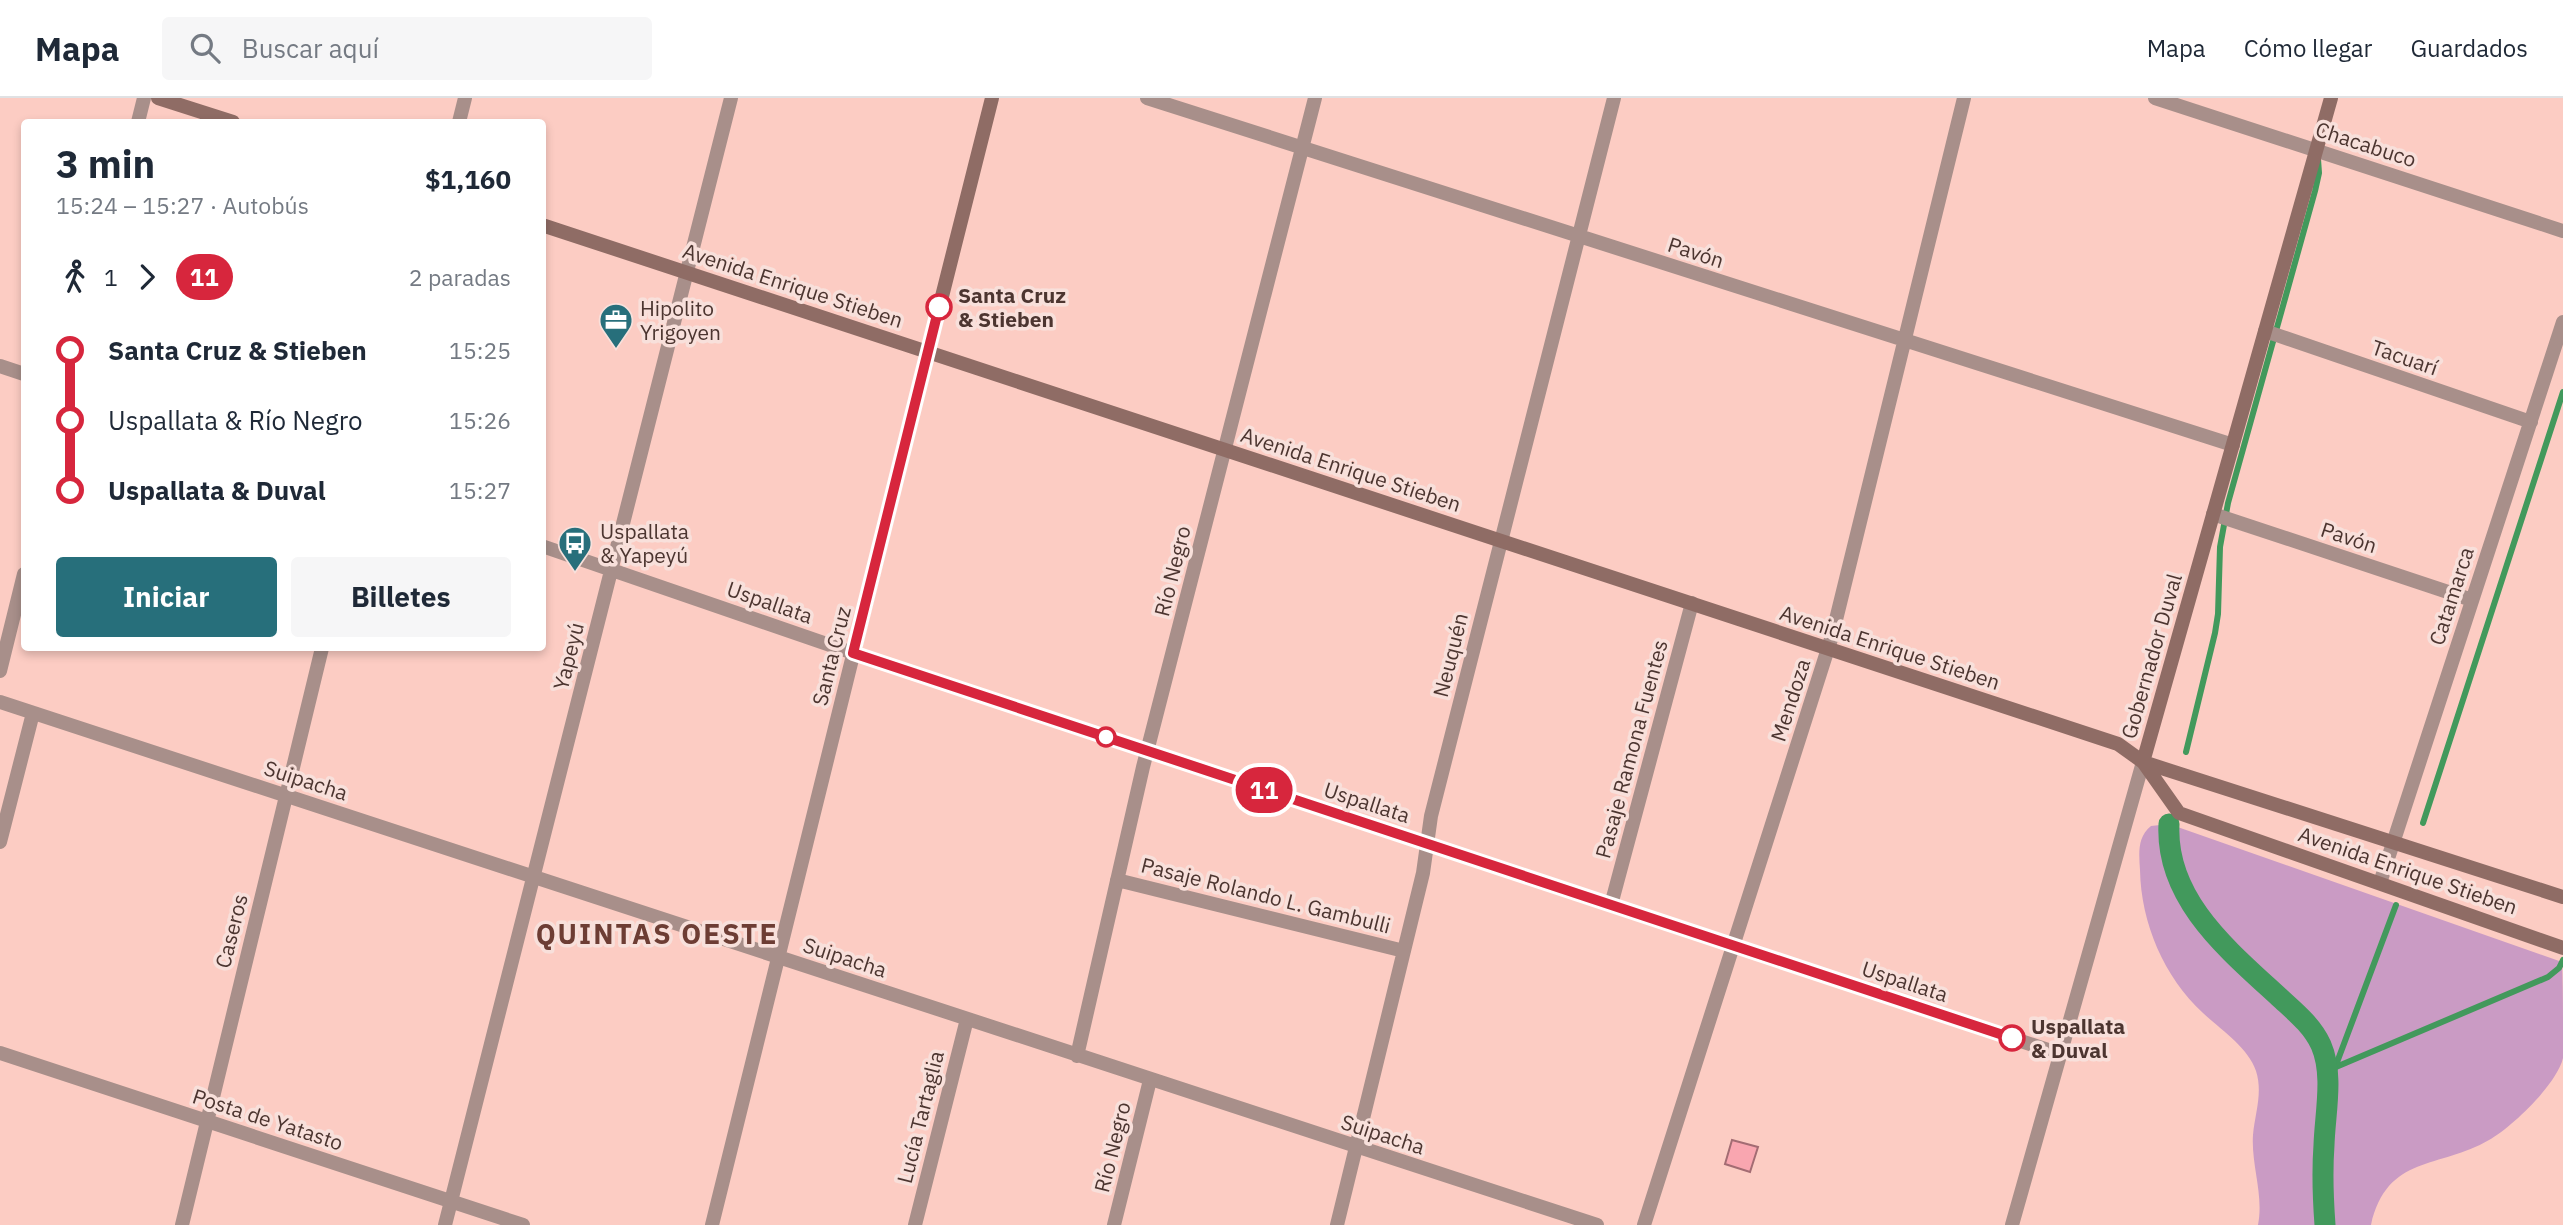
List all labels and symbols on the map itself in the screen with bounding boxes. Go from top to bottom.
street label: Chacabuco [2312,115,2420,173]
street label: Pavón [1664,230,1728,274]
street label: Avenida Enrique Stieben [679,236,907,334]
place label: Santa Cruz & Stieben [958,281,1066,333]
place label: Hipolito Yrigoyen [640,294,721,346]
marker: Santa Cruz & Stieben [926,294,952,320]
office icon: Hipolito Yrigoyen [597,301,635,350]
street label: Tacuarí [2368,333,2442,381]
street label: Avenida Enrique Stieben [1237,420,1465,518]
street label: Pavón [2317,515,2381,559]
place label: Uspallata & Yapeyú [600,517,689,569]
street label: Río Negro [1147,523,1197,619]
bus stop icon: Uspallata & Yapeyú [556,524,594,573]
street label: Catamarca [2422,543,2480,649]
street label: Gobernador Duval [2114,570,2188,742]
street label: Uspallata [723,574,817,630]
street label: Avenida Enrique Stieben [1776,598,2004,696]
street label: Santa Cruz [805,603,857,709]
street label: Neuquén [1426,610,1474,700]
street label: Yapeyú [546,619,590,693]
street label: Pasaje Ramona Fuentes [1588,637,1674,861]
street label: Mendoza [1764,655,1816,745]
unlabelled marker [1096,727,1116,747]
street label: Suipacha [261,753,351,807]
line badge: 11 [1232,767,1296,813]
street label: Uspallata [1320,775,1414,829]
street label: Avenida Enrique Stieben [2295,819,2521,921]
street label: Pasaje Rolando L. Gambulli [1138,850,1394,940]
street label: Caseros [208,891,254,971]
district label: QUINTAS OESTE [536,915,778,952]
street label: Suipacha [800,930,890,984]
street label: Uspallata [1858,954,1952,1008]
place label: Uspallata & Duval [2031,1012,2125,1064]
marker: Uspallata & Duval [1999,1025,2025,1051]
street label: Lucía Tartaglia [890,1048,950,1186]
street label: Posta de Yatasto [189,1081,347,1157]
street label: Río Negro [1087,1099,1137,1195]
street label: Suipacha [1338,1107,1428,1161]

